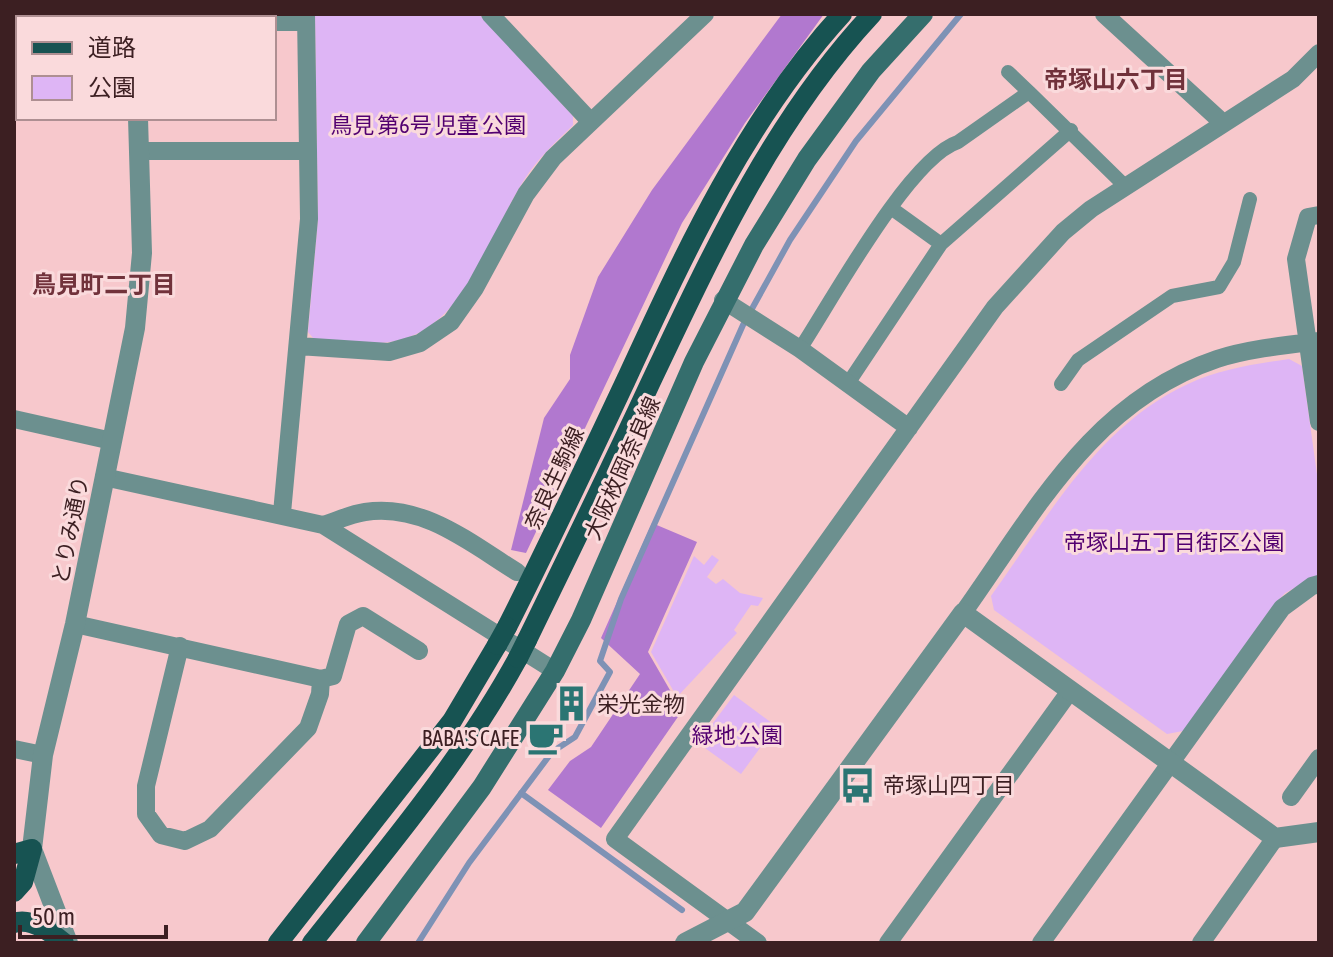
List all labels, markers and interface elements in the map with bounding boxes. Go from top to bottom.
legend [16,16,276,120]
text: 道路 [88,34,136,61]
district label: 帝塚山六丁目 [1044,66,1188,93]
text: 公園 [88,74,136,101]
park label: 鳥見 第6号 児童 公園 [330,112,526,138]
district label: 鳥見町二丁目 [32,271,176,298]
street label: 大阪枚岡奈良線 [579,392,665,544]
street label: 奈良生駒線 [519,423,589,533]
street label: とりみ通り [47,474,93,586]
park label: 帝塚山五丁目街区公園 [1064,529,1284,555]
building icon: 栄光金物 [552,685,590,723]
place label: 栄光金物 [597,691,685,717]
cafe icon: BABA'S CAFE [526,719,564,757]
park label: 緑地 公園 [691,722,783,748]
place label: BABA'S CAFE [422,725,520,751]
bus stop icon: 帝塚山四丁目 [838,766,876,804]
place label: 帝塚山四丁目 [883,772,1015,798]
scale bar [20,889,166,939]
text: 50 m [32,903,75,930]

